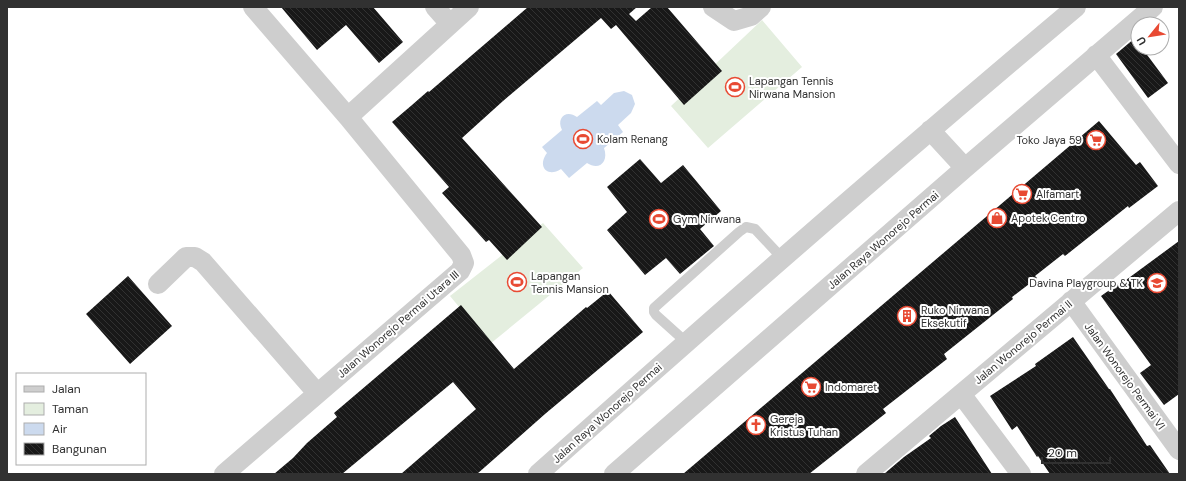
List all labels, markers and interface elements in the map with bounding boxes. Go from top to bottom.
north arrow [1130,16,1170,56]
text: U [1133,34,1149,48]
place label: Lapangan Tennis Nirwana Mansion [749,74,835,101]
sports icon: Lapangan Tennis Nirwana Mansion [724,76,746,98]
sports icon: Kolam Renang [572,128,594,150]
supermarket icon: Toko Jaya 59 [1085,129,1107,151]
place label: Kolam Renang [597,132,668,146]
place label: Toko Jaya 59 [1016,133,1082,147]
supermarket icon: Alfamart [1011,183,1033,205]
place label: Alfamart [1036,187,1079,201]
street label: Jalan Raya Wonorejo Permai [825,188,941,292]
shop icon: Apotek Centro [986,207,1008,229]
sports icon: Gym Nirwana [648,208,670,230]
place label: Apotek Centro [1011,211,1086,225]
place label: Gym Nirwana [673,212,741,226]
street label: Jalan Wonorejo Permai Utara III [334,267,462,381]
place label: Lapangan Tennis Mansion [531,269,609,296]
sports icon: Lapangan Tennis Mansion [506,271,528,293]
school or university icon: Davina Playgroup & TK [1146,272,1168,294]
place label: Davina Playgroup & TK [1029,276,1144,290]
street label: Jalan Wonorejo Permai II [971,297,1075,387]
place label: Ruko Nirwana Eksekutif [921,303,989,330]
building icon: Ruko Nirwana Eksekutif [896,305,918,327]
street label: Jalan Wonorejo Permai VI [1082,320,1168,432]
street label: Jalan Raya Wonorejo Permai [549,360,665,466]
legend [16,373,146,465]
supermarket icon: Indomaret [800,376,822,398]
place label: Indomaret [825,380,877,394]
text: Jalan [52,381,81,397]
text: Taman [52,401,89,417]
place label: Gereja Kristus Tuhan [770,412,838,439]
church icon: Gereja Kristus Tuhan [745,414,767,436]
text: Air [52,421,68,437]
scale bar [1042,439,1110,465]
text: Bangunan [52,441,107,457]
text: 20 m [1048,445,1077,461]

